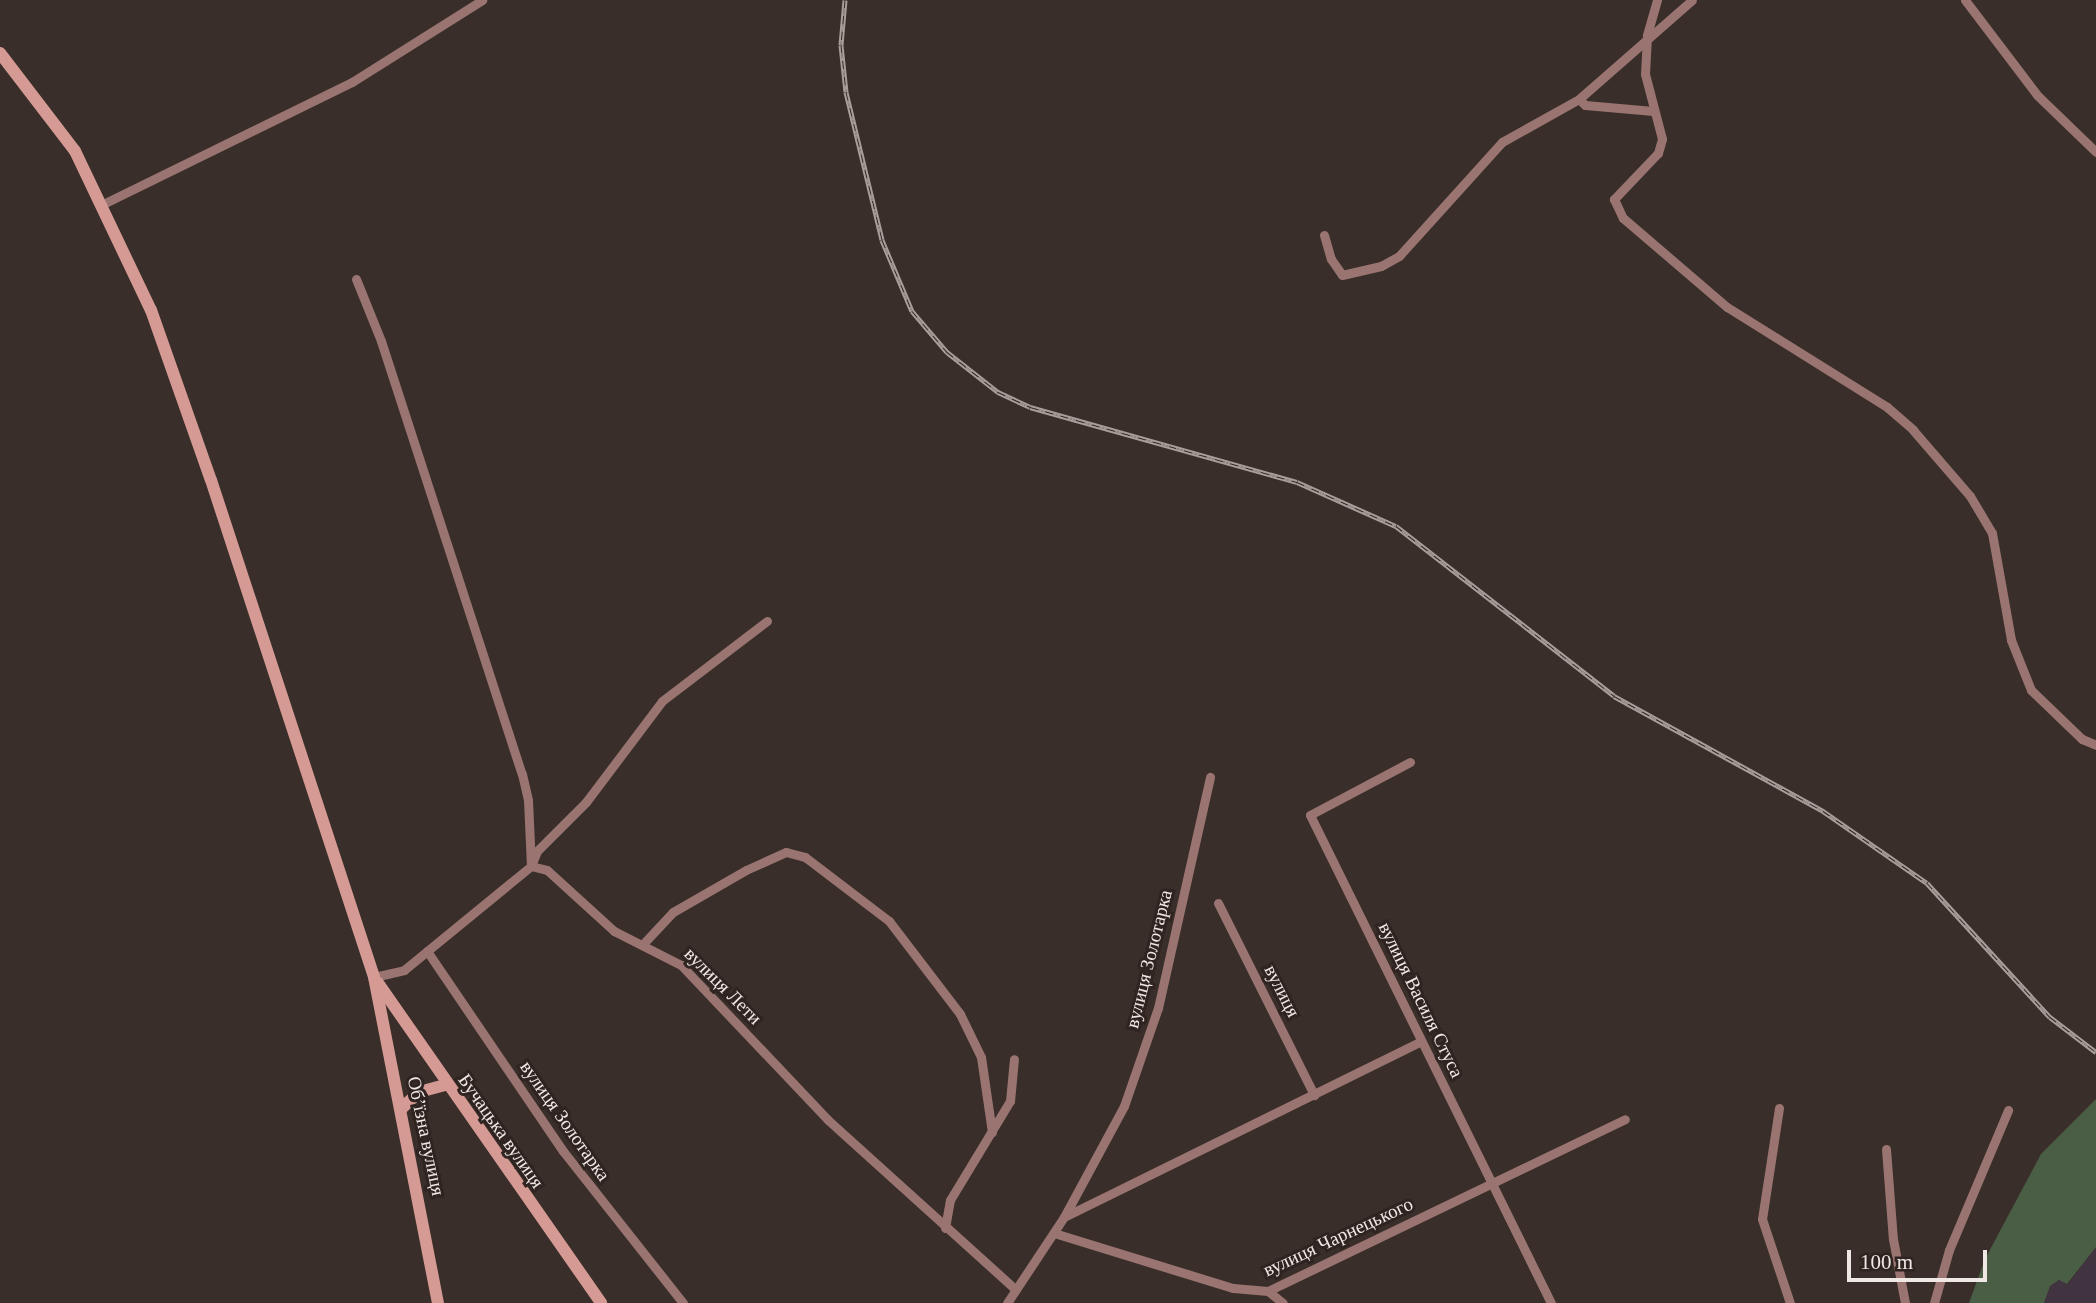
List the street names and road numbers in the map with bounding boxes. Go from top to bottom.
street label: вулиця Золотарка [1121,888,1177,1030]
street label: вулиця Василя Стуса [1373,919,1469,1081]
street label: вулиця Лети [680,943,766,1029]
street label: вулиця [1259,961,1305,1021]
street label: вулиця Золотарка [515,1056,615,1186]
street label: Бучацька вулиця [453,1069,549,1193]
street label: Обʼїзна вулиця [402,1074,450,1198]
street label: вулиця Чарнецького [1260,1192,1416,1282]

